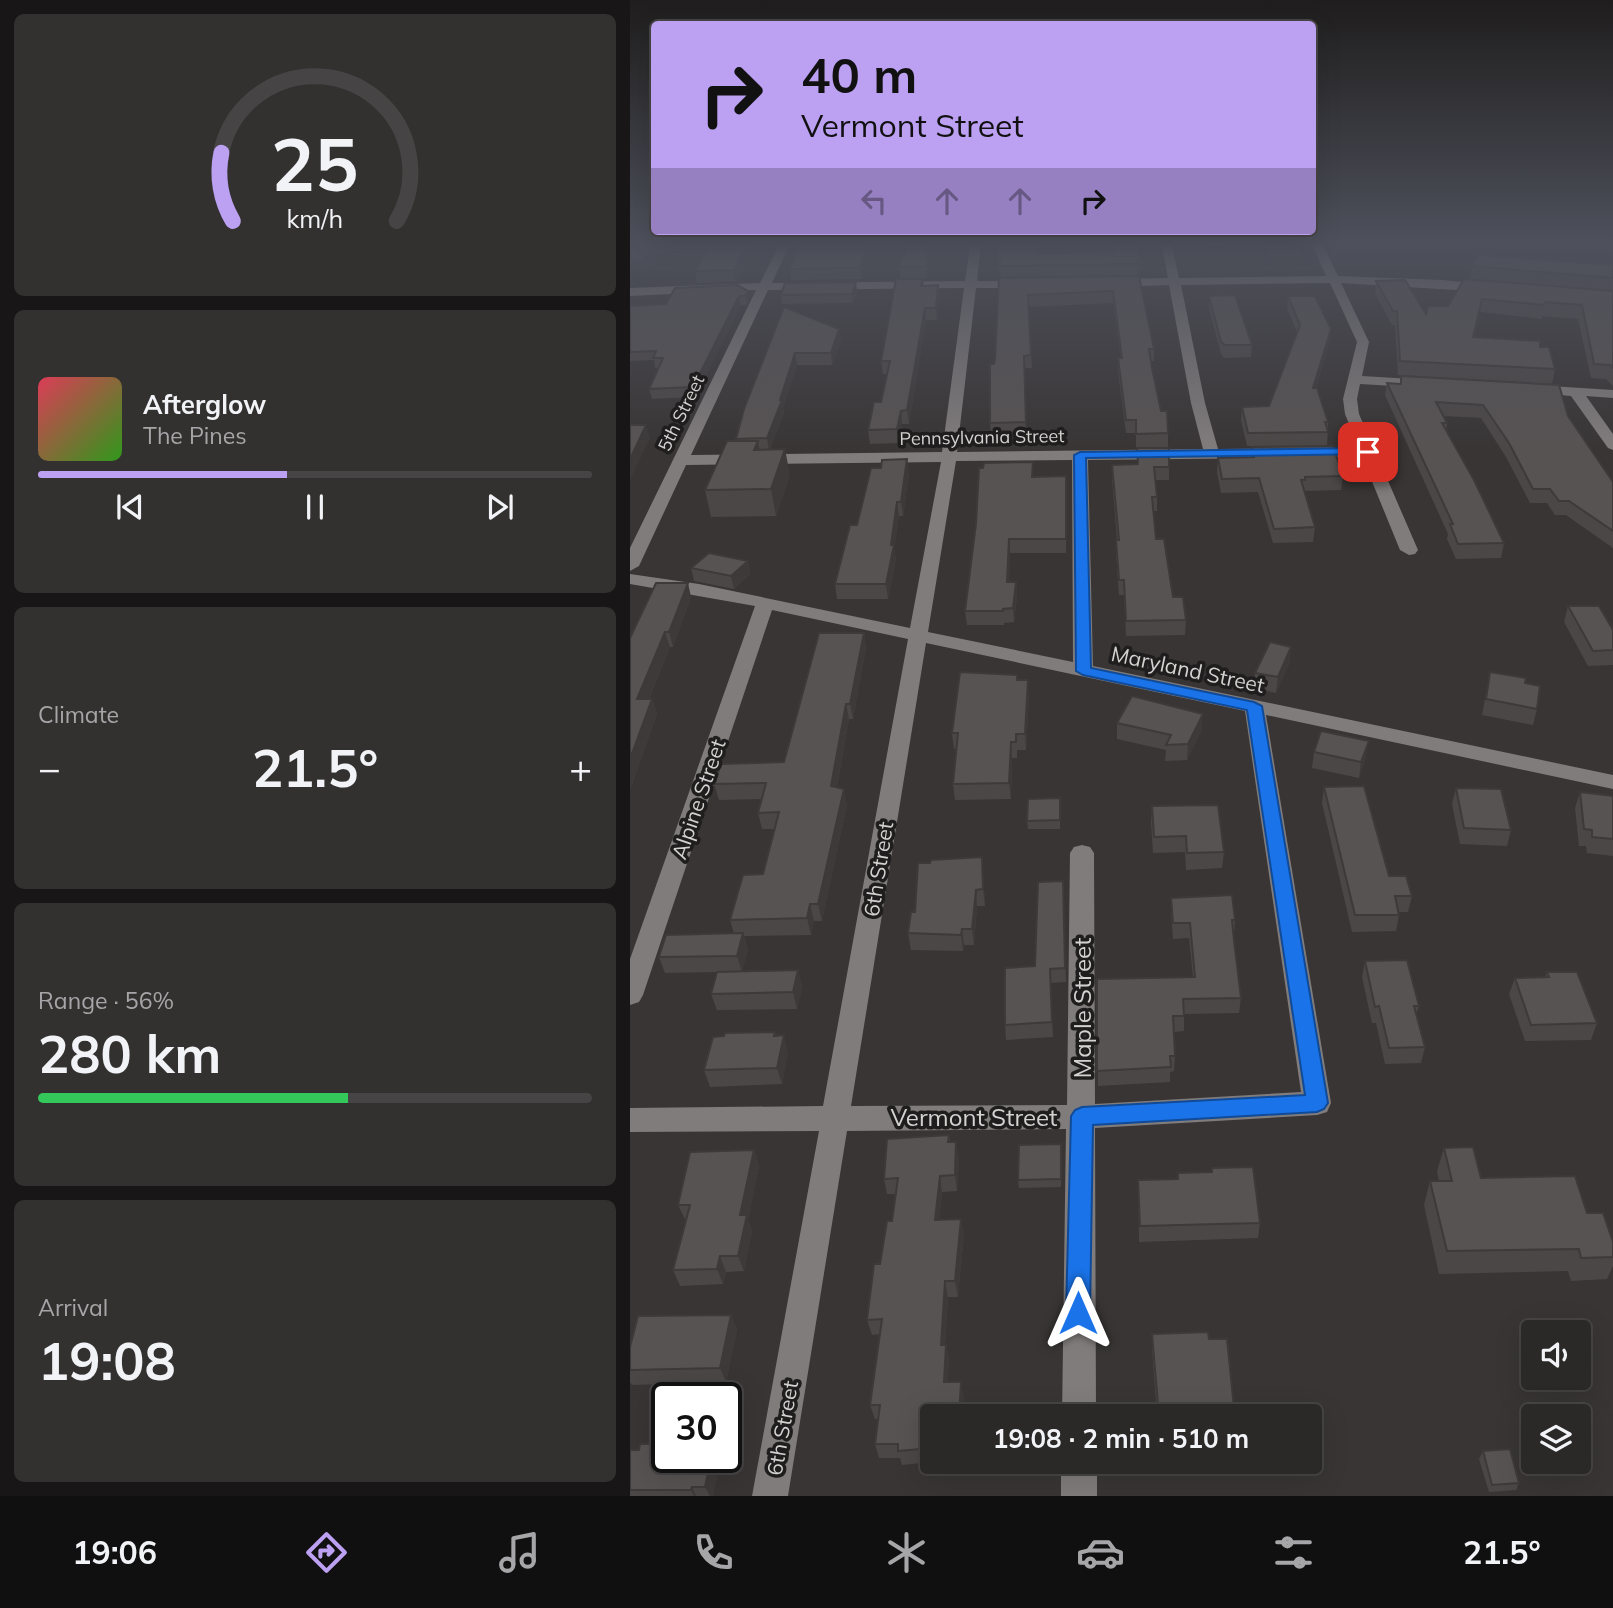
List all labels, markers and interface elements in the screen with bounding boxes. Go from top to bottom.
text: 40 m [801,44,917,105]
icon: right [686,49,777,140]
text: Vermont Street [801,105,1024,145]
text: 25 [271,119,359,210]
icon: left [855,182,893,220]
icon: ahead [928,182,966,220]
icon: ahead [1001,182,1039,220]
icon: right [1074,182,1112,220]
text: km/h [287,203,343,234]
street label: 5th Street [653,371,709,455]
text: Afterglow [143,388,266,421]
text: The Pines [143,421,247,450]
pin [1338,422,1398,482]
street label: Pennsylvania Street [899,424,1065,450]
icon: arrive [1349,433,1387,471]
icon: previous [111,488,149,526]
icon: pause [296,488,334,526]
icon: next [481,488,519,526]
street label: Maryland Street [1109,640,1267,698]
text: Climate [38,700,119,729]
text: 21.5° [252,735,378,800]
street label: Alpine Street [665,736,731,862]
text: − [38,744,61,792]
text: + [569,744,592,792]
street label: 6th Street [858,820,898,918]
street label: Maple Street [1067,938,1097,1078]
text: Range · 56% [38,986,174,1015]
text: 280 km [38,1021,221,1086]
street label: Vermont Street [891,1102,1057,1132]
position arrow [1041,1276,1115,1350]
text: Arrival [38,1293,108,1322]
map controls [1521,1320,1591,1474]
button: sound [1521,1320,1591,1390]
text: 19:08 [38,1328,176,1393]
street label: 6th Street [761,1379,803,1477]
speed limit sign: 30 [651,1382,742,1473]
button: layers [1521,1404,1591,1474]
text: 19:08 · 2 min · 510 m [993,1422,1249,1455]
icon: directions [302,1528,351,1577]
icon: music [495,1528,544,1577]
icon: phone [689,1528,738,1577]
icon: climate [882,1528,931,1577]
icon: car [1076,1528,1125,1577]
icon: filters [1269,1528,1318,1577]
text: 19:06 [72,1532,157,1572]
text: 21.5° [1463,1532,1541,1572]

